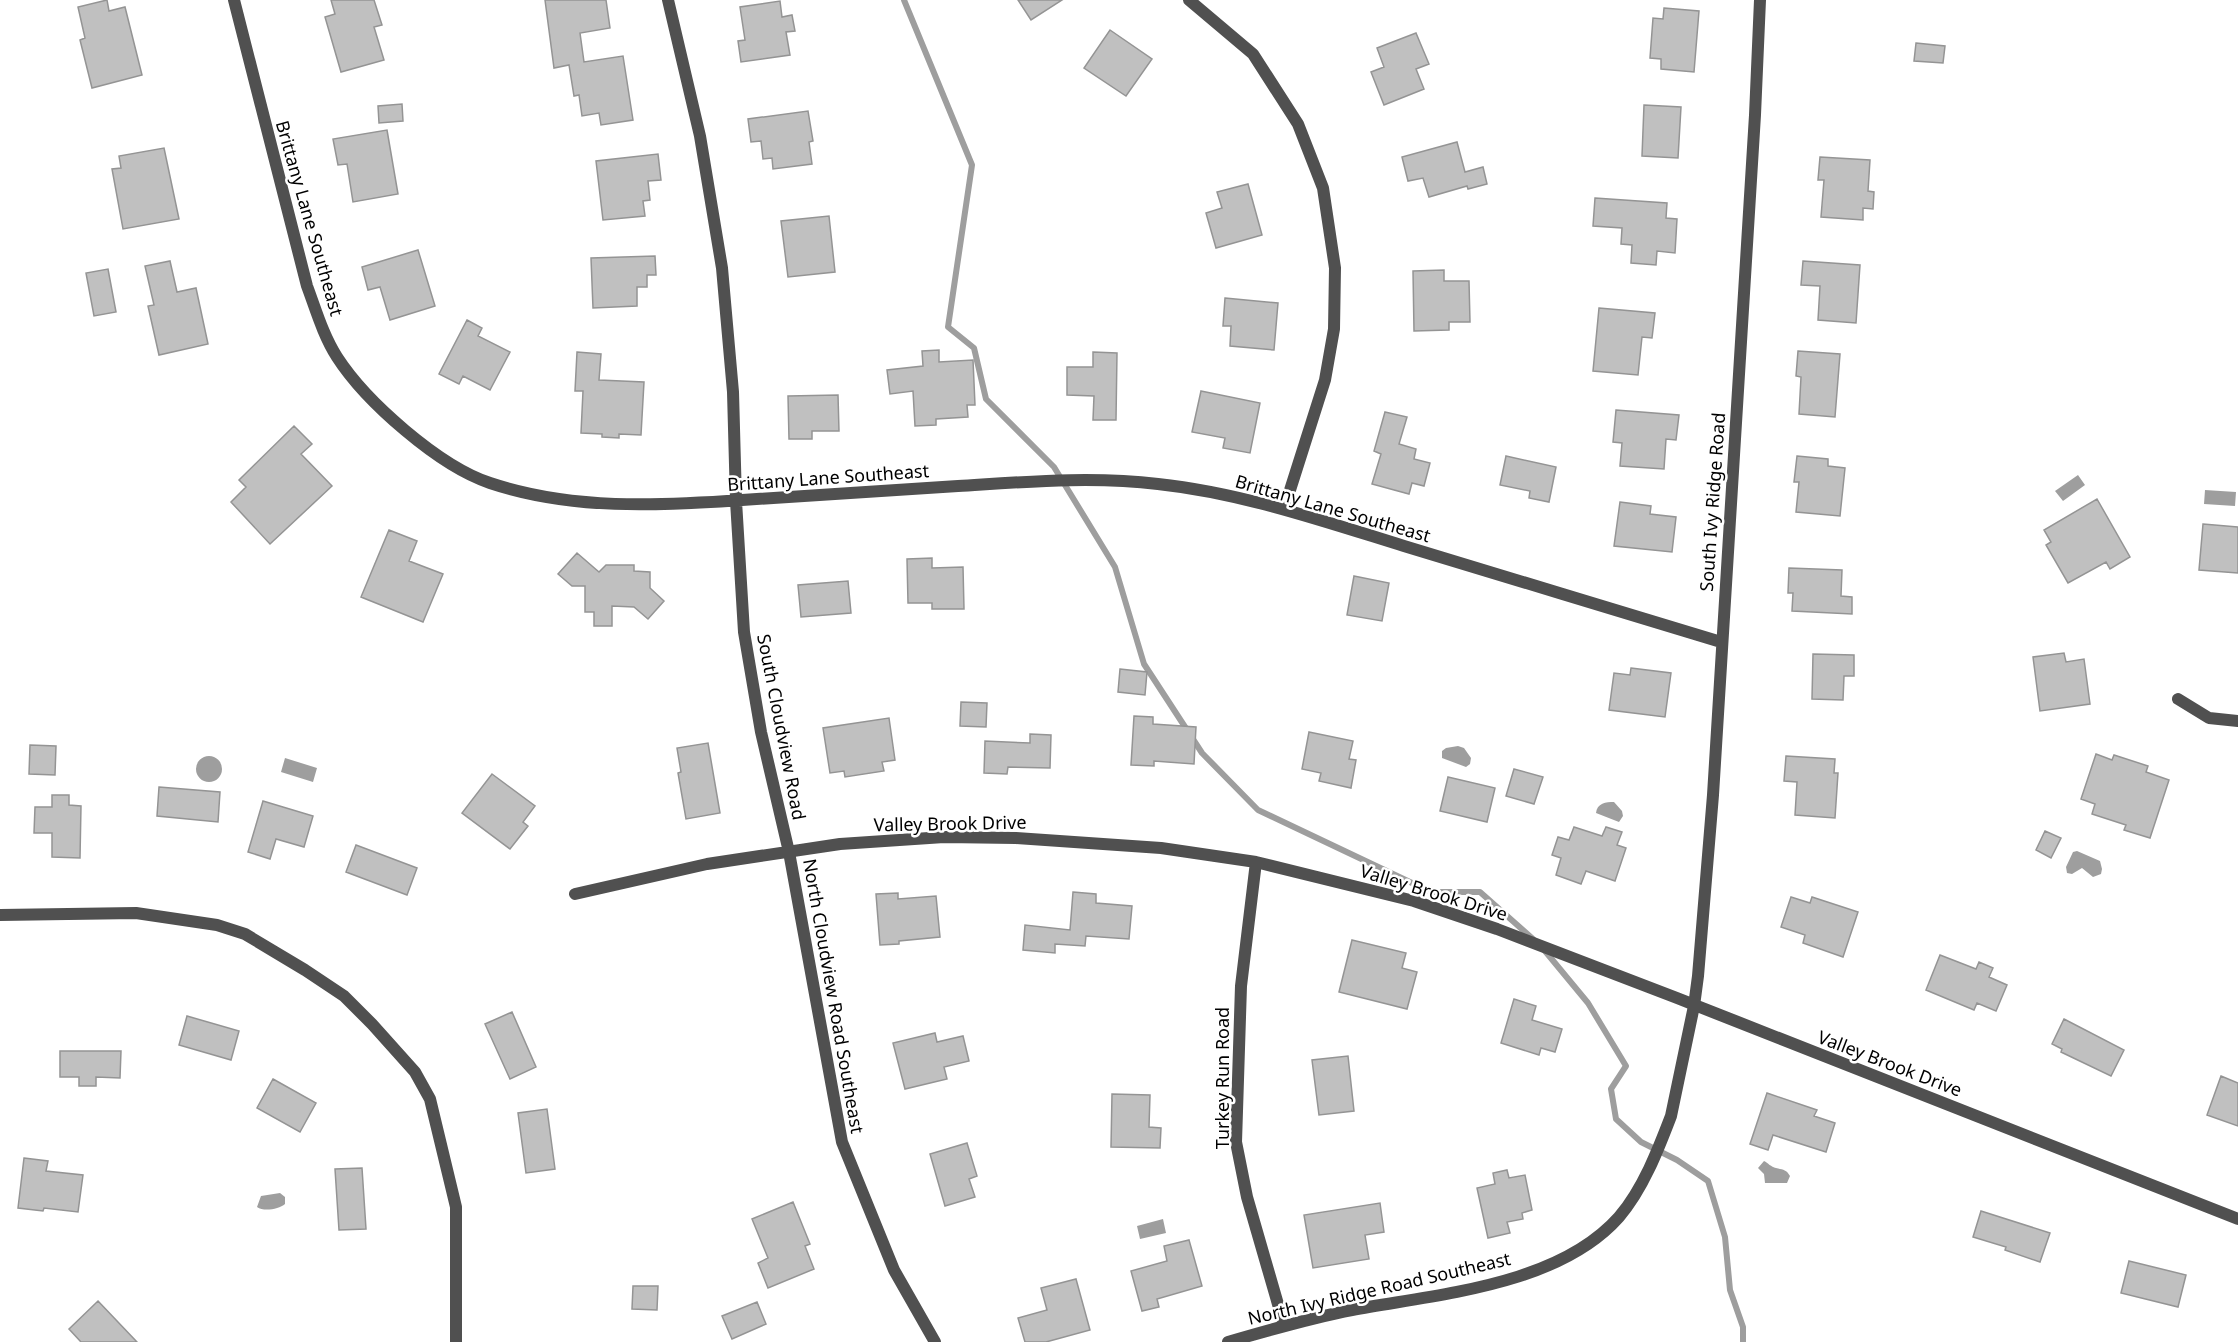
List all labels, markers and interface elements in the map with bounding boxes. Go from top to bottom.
street label: Brittany Lane Southeast [271,117,350,319]
street label: South Ivy Ridge Road [1694,412,1730,592]
street label: Brittany Lane Southeast [726,458,930,496]
street label: Brittany Lane Southeast [1232,469,1434,548]
street label: South Cloudview Road [752,632,812,822]
street label: Valley Brook Drive [873,810,1027,836]
street label: North Cloudview Road Southeast [798,857,870,1136]
street label: Valley Brook Drive [1357,858,1511,926]
street label: Turkey Run Road [1210,1007,1234,1149]
street label: Valley Brook Drive [1814,1024,1966,1102]
street label: North Ivy Ridge Road Southeast [1245,1246,1513,1330]

